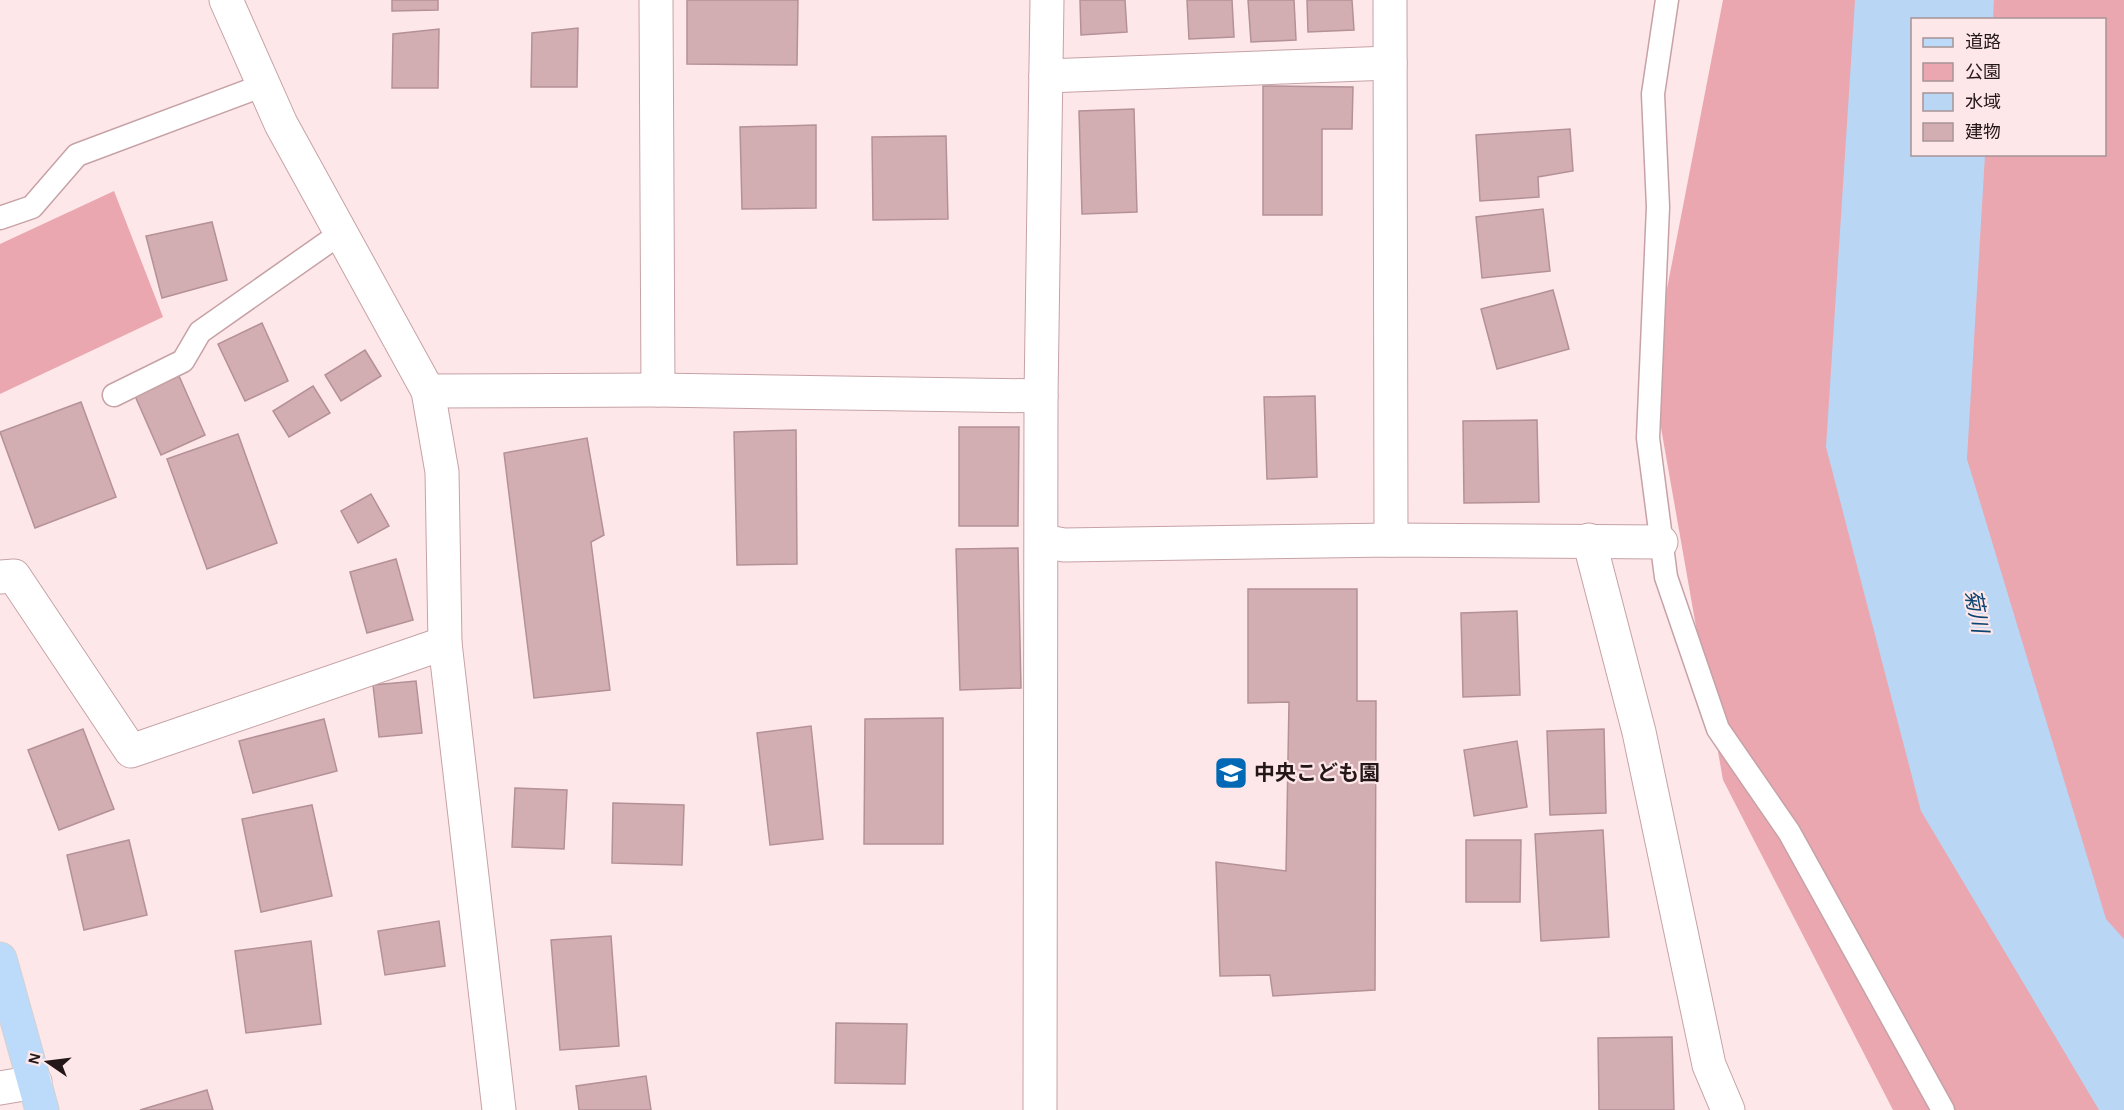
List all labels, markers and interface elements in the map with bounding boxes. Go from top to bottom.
legend [1911,18,2106,156]
text: 道路 [1965,32,2001,52]
text: 公園 [1965,63,2001,82]
text: 水域 [1965,93,2001,112]
text: 建物 [1965,122,2001,142]
water label: 菊川 [1961,587,1992,637]
school or university icon: 中央こども園 [1213,755,1249,791]
place label: 中央こども園 [1254,762,1380,784]
north arrow [18,1032,78,1092]
text: N [25,1051,44,1066]

